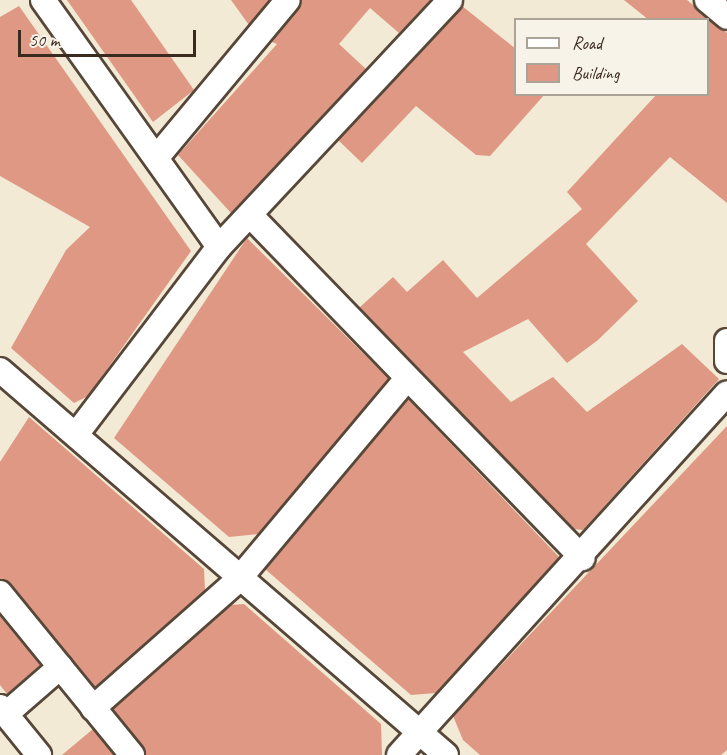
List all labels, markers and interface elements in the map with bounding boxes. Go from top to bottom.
scale bar [21,18,200,56]
legend [514,18,709,96]
text: 50 m [29,29,60,51]
text: Road [572,32,602,54]
text: Building [572,62,619,84]

